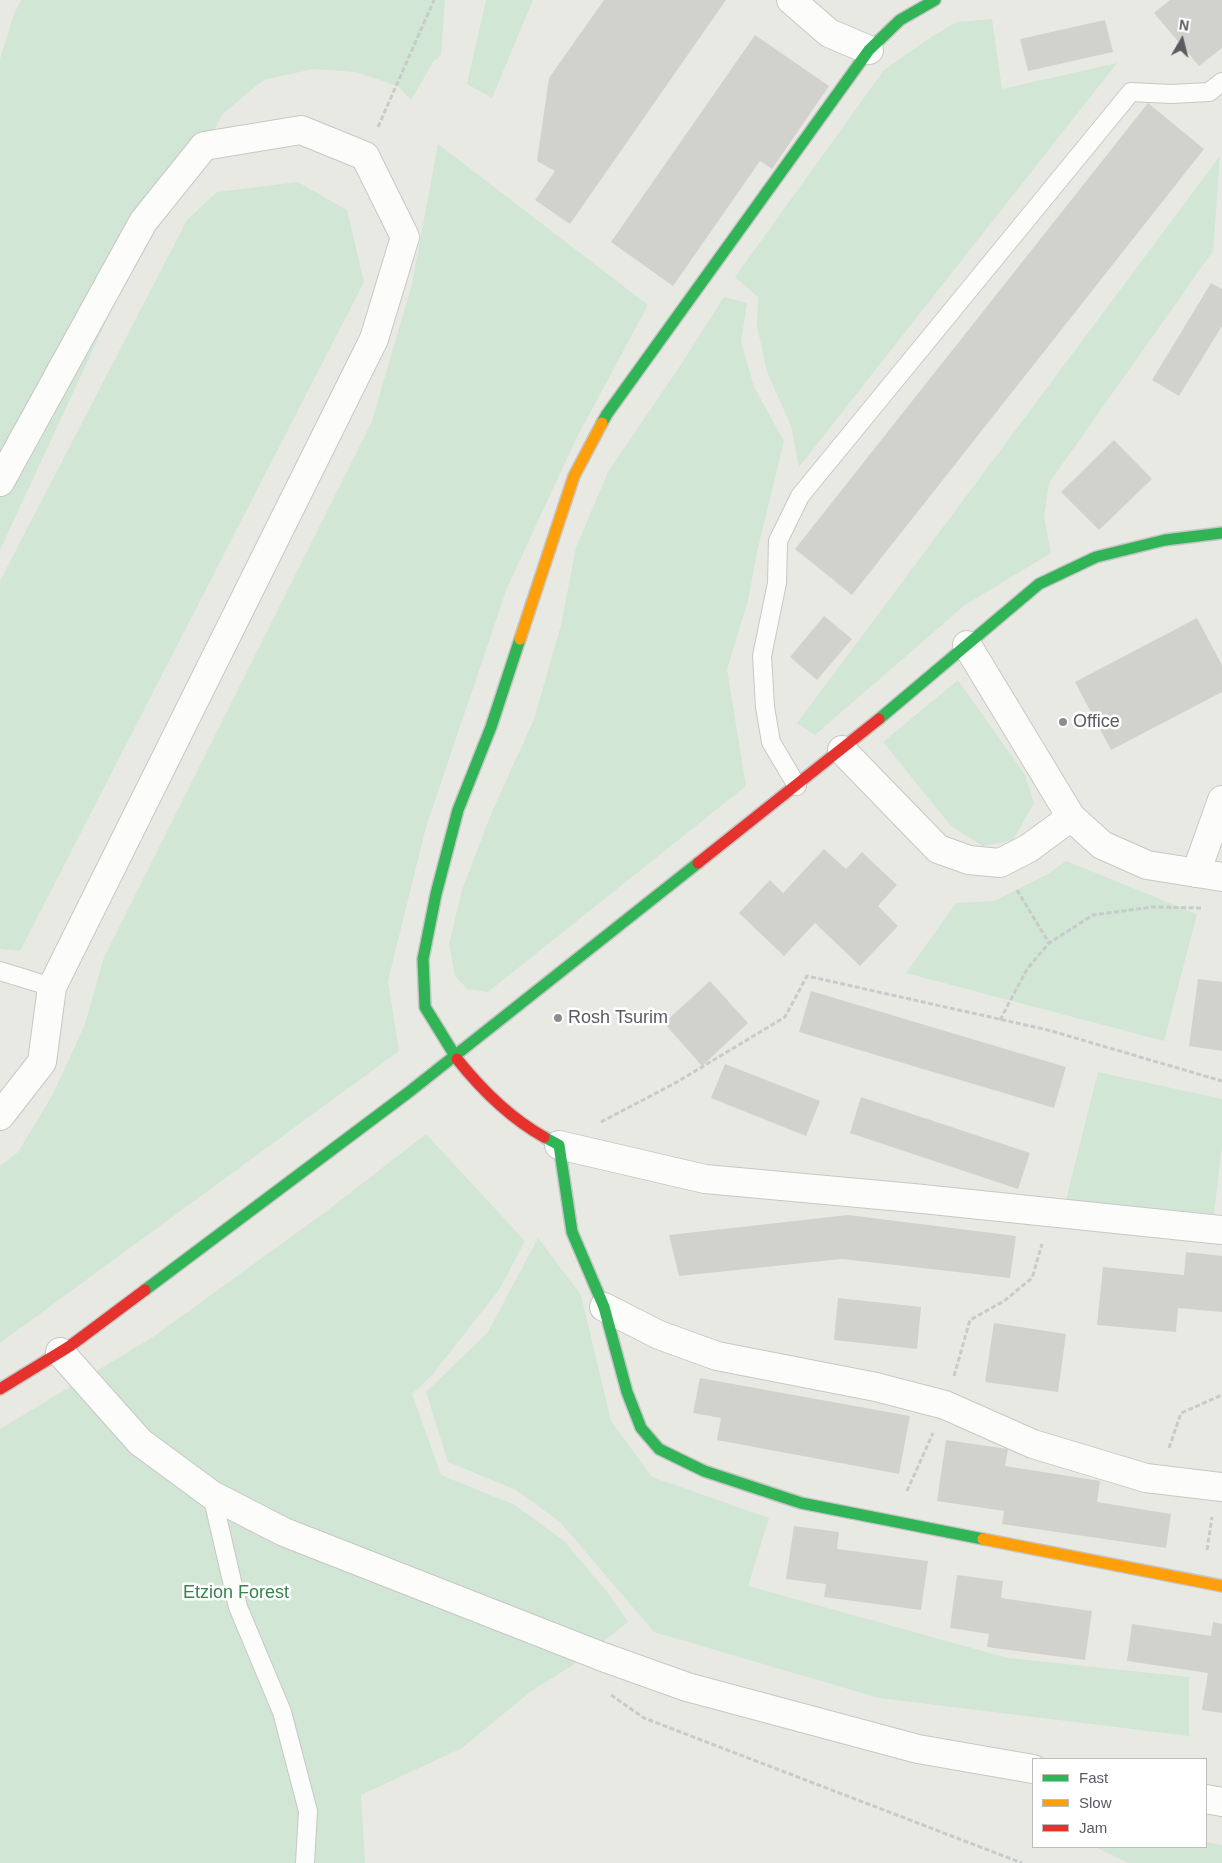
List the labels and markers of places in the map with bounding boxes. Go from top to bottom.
place label: Office [1073,711,1120,733]
marker: Office [1057,716,1069,728]
place label: Rosh Tsurim [568,1007,668,1029]
marker: Rosh Tsurim [552,1012,564,1024]

